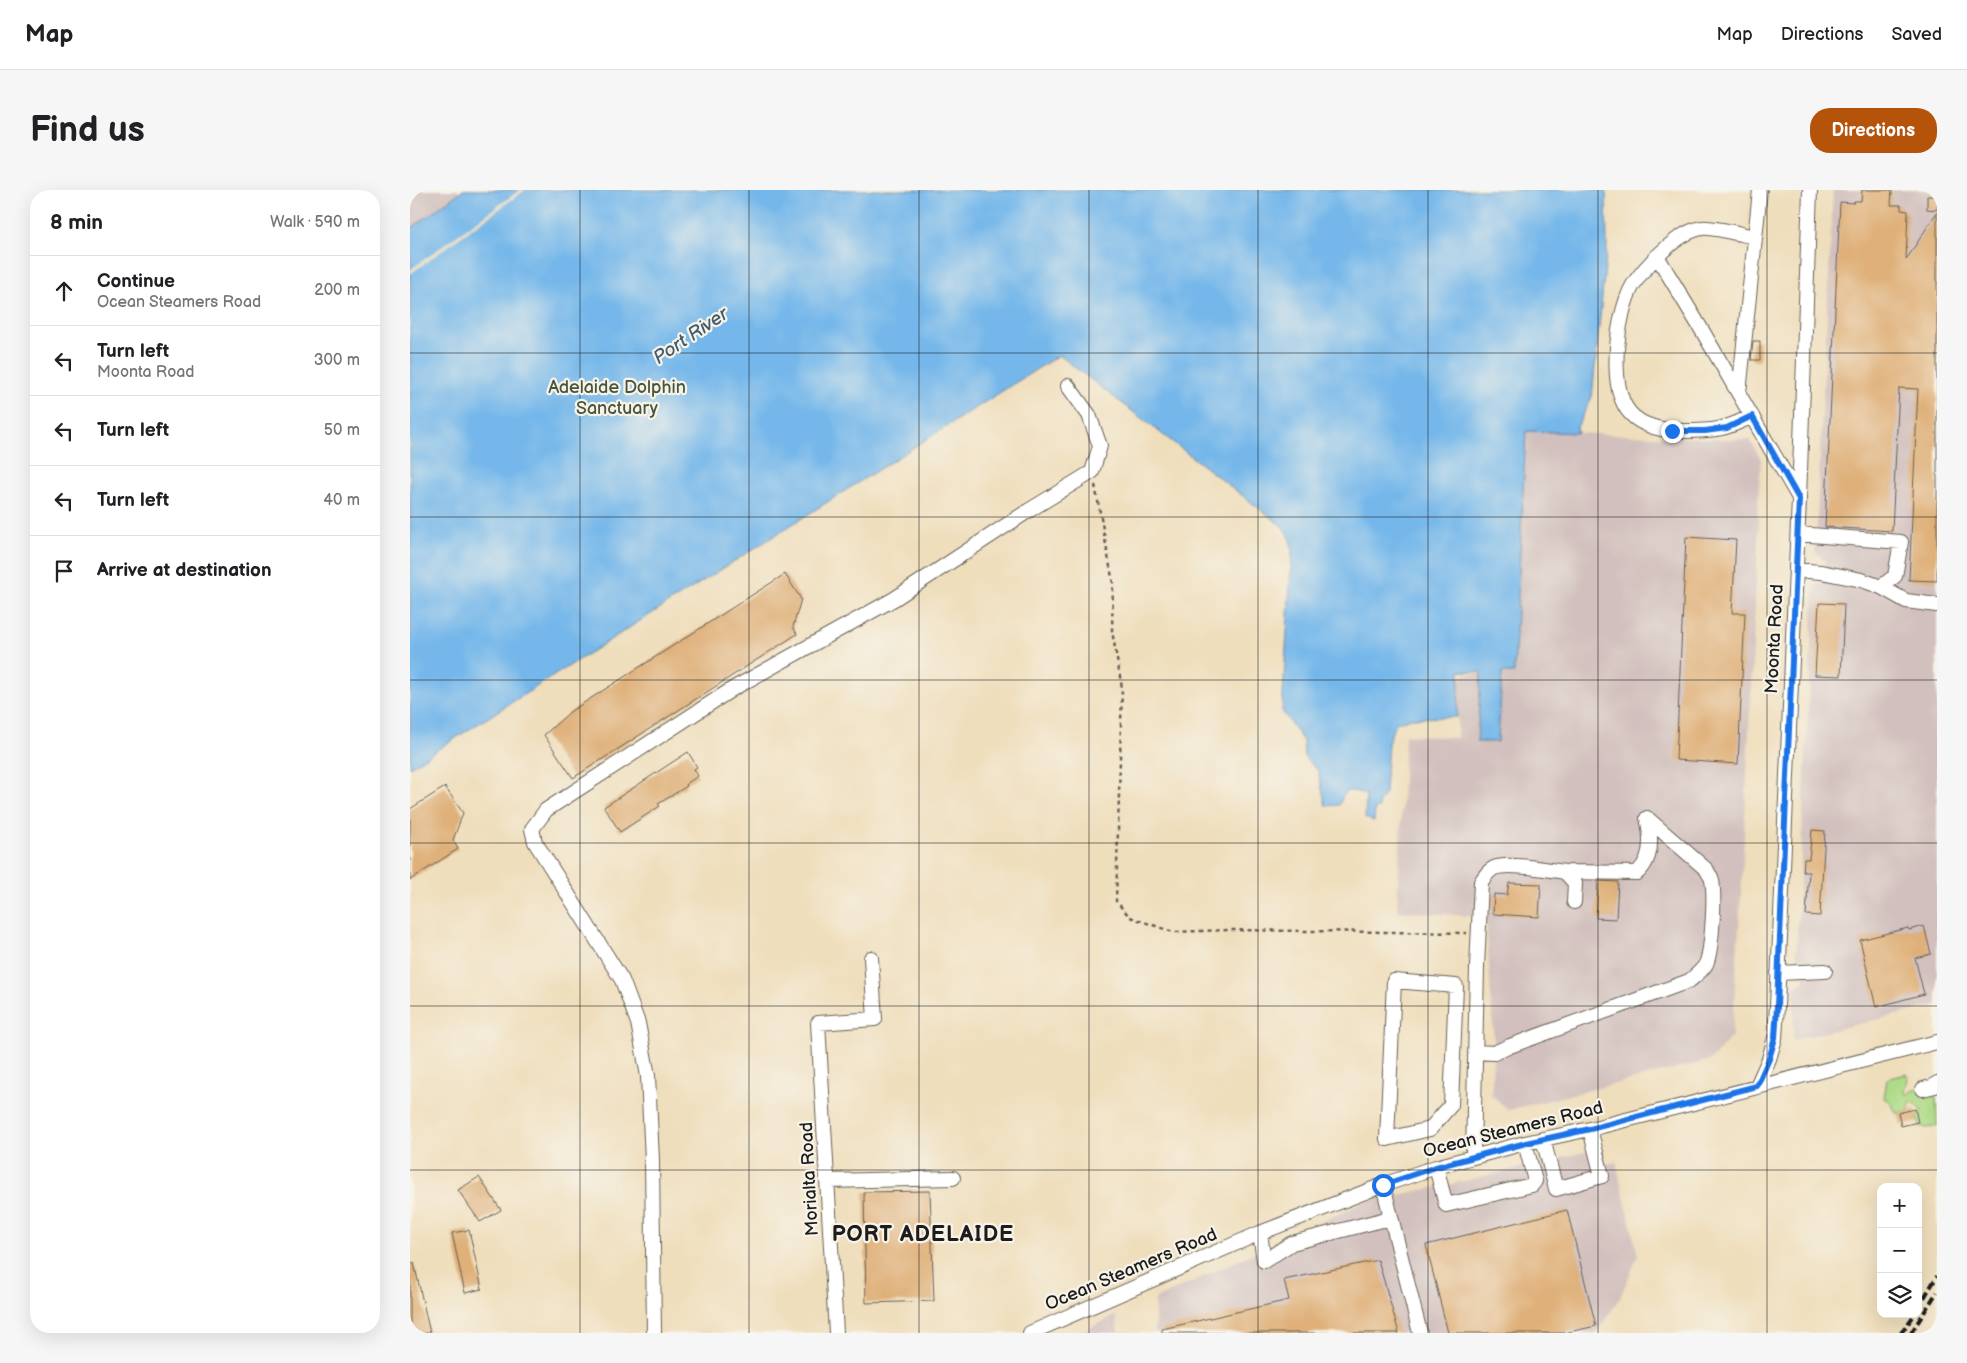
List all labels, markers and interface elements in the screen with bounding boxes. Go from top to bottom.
text: Map [25,20,73,49]
text: Map [1717,24,1753,45]
text: Directions [1781,24,1863,45]
text: Saved [1891,24,1942,45]
button: Directions [1810,108,1937,153]
text: Find us [30,109,145,152]
text: 8 min [50,210,103,235]
text: Walk · 590 m [270,213,360,232]
text: Continue [97,270,175,293]
icon: ahead [50,277,78,305]
text: 200 m [314,281,360,300]
text: Ocean Steamers Road [97,293,261,312]
water label: Port River [649,302,734,370]
text: Turn left [97,340,169,363]
icon: left [50,347,78,375]
text: 300 m [314,351,360,370]
text: Moonta Road [97,363,195,382]
park label: Adelaide Dolphin Sanctuary [548,377,686,419]
icon: left [50,417,78,445]
text: Turn left [97,419,169,442]
route end [1661,420,1684,443]
text: 50 m [324,421,360,440]
icon: left [50,487,78,515]
text: Turn left [97,489,169,512]
text: 40 m [323,491,360,510]
icon: arrive [50,557,78,585]
text: Arrive at destination [97,559,272,582]
street label: Moonta Road [1761,584,1788,694]
street label: Ocean Steamers Road [1421,1097,1605,1162]
street label: Morialta Road [796,1121,823,1237]
route start [1372,1174,1395,1197]
map controls [1877,1183,1922,1318]
button: + [1877,1183,1922,1228]
district label: PORT ADELAIDE [832,1221,1014,1248]
street label: Ocean Steamers Road [1042,1224,1220,1315]
button: − [1877,1228,1922,1273]
button: layers [1877,1273,1922,1318]

